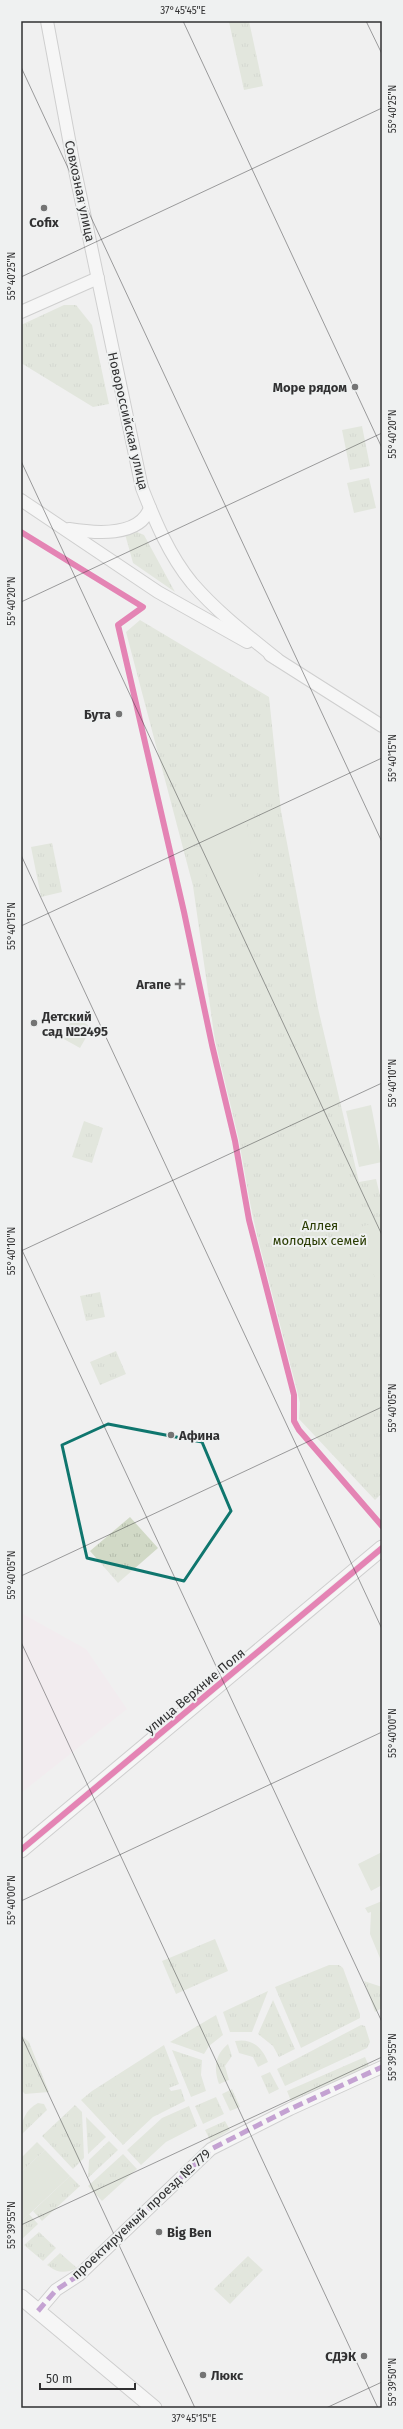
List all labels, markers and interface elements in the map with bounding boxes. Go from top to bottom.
text: 37°45'45"E [160,5,206,17]
text: 55°40'25"N [387,85,399,133]
street label: Совхозная улица [62,139,98,243]
marker: Cofix [39,203,49,213]
place label: Cofix [29,215,59,230]
text: 55°40'25"N [6,252,18,300]
street label: Новороссийская улица [105,351,151,491]
place label: Море рядом [273,380,347,395]
marker: Море рядом [350,382,360,392]
text: 55°40'20"N [387,409,399,459]
text: 55°40'20"N [6,576,18,626]
place label: Бута [84,707,111,722]
marker: Бута [114,709,124,719]
text: 55°40'15"N [387,734,399,782]
text: 55°40'15"N [6,902,18,950]
place label: Агапе [135,977,171,992]
marker: Агапе [174,978,186,990]
place label: Детский сад №2495 [41,1009,108,1039]
marker: Детский сад №2495 [29,1018,39,1028]
text: 55°40'10"N [387,1059,399,1107]
park label: Аллея молодых семей [273,1218,367,1248]
text: 55°40'10"N [6,1227,18,1275]
text: 55°40'05"N [387,1383,399,1433]
place label: Афина [178,1428,220,1443]
marker: Афина [166,1430,176,1440]
text: 55°40'05"N [6,1550,18,1600]
street label: улица Верхние Поля [142,1645,248,1737]
text: 55°40'00"N [387,1708,399,1758]
text: 55°40'00"N [6,1875,18,1925]
text: 55°39'55"N [387,2033,399,2081]
street label: проектируемый проезд № 779 [69,2146,214,2282]
text: 55°39'55"N [6,2201,18,2249]
place label: Big Ben [167,2225,212,2240]
marker: Big Ben [154,2227,164,2237]
place label: СДЭК [325,2349,357,2364]
marker: СДЭК [359,2351,369,2361]
text: 55°39'50"N [387,2358,399,2406]
scale bar [40,2365,135,2391]
place label: Люкс [211,2368,244,2383]
marker: Люкс [198,2370,208,2380]
text: 50 m [46,2372,72,2386]
text: 37°45'15"E [171,2413,217,2425]

